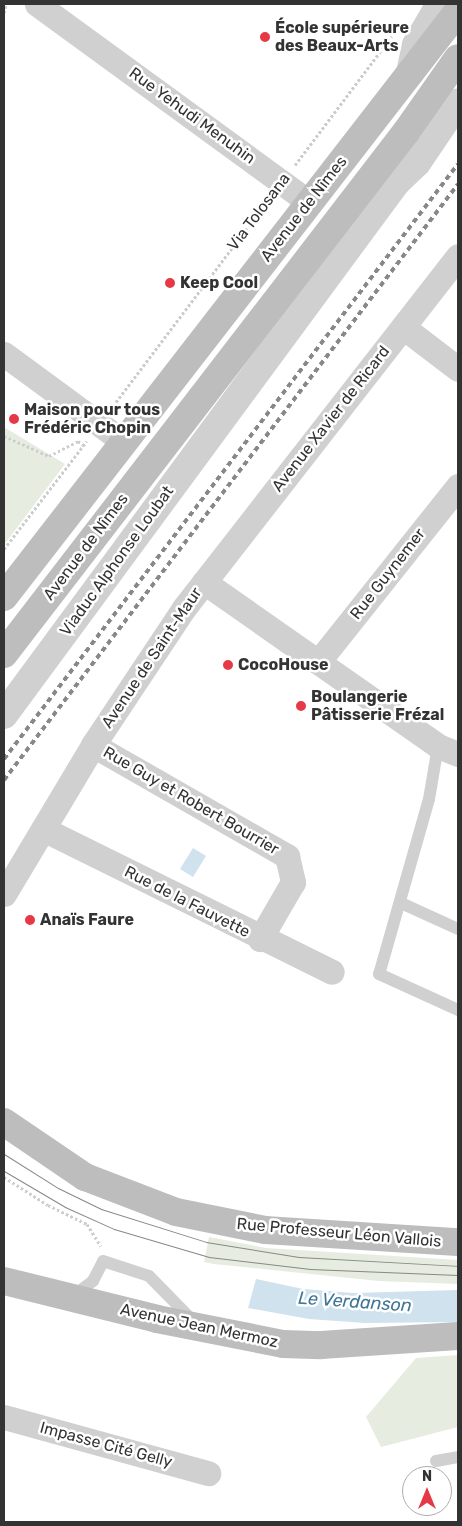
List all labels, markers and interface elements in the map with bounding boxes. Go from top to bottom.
place label: École supérieure des Beaux-Arts [275,18,409,56]
marker: École supérieure des Beaux-Arts [259,31,271,43]
street label: Rue Yehudi Menuhin [125,64,259,168]
street label: Avenue de Nîmes [257,152,351,266]
street label: Via Tolosana [223,169,295,255]
place label: Keep Cool [180,273,258,293]
marker: Keep Cool [164,277,176,289]
street label: Avenue Xavier de Ricard [268,342,394,496]
place label: Maison pour tous Frédéric Chopin [24,400,161,438]
marker: Maison pour tous Frédéric Chopin [8,413,20,425]
street label: Viaduc Alphonse Loubat [56,482,178,640]
street label: Avenue de Nîmes [40,490,132,604]
street label: Rue Guynemer [346,525,430,623]
street label: Avenue de Saint-Maur [98,584,206,732]
place label: CocoHouse [238,655,329,675]
marker: CocoHouse [222,659,234,671]
place label: Boulangerie Pâtisserie Frézal [311,687,444,725]
marker: Boulangerie Pâtisserie Frézal [295,700,307,712]
street label: Rue Guy et Robert Bourrier [99,743,283,859]
street label: Rue de la Fauvette [121,862,253,942]
place label: Anaïs Faure [40,910,134,930]
marker: Anaïs Faure [24,914,36,926]
street label: Rue Professeur Léon Vallois [235,1214,443,1252]
water label: Le Verdanson [297,1287,413,1317]
street label: Avenue Jean Mermoz [118,1300,280,1352]
street label: Impasse Cité Gelly [38,1418,174,1472]
north arrow [402,1466,452,1516]
text: N [422,1468,432,1485]

